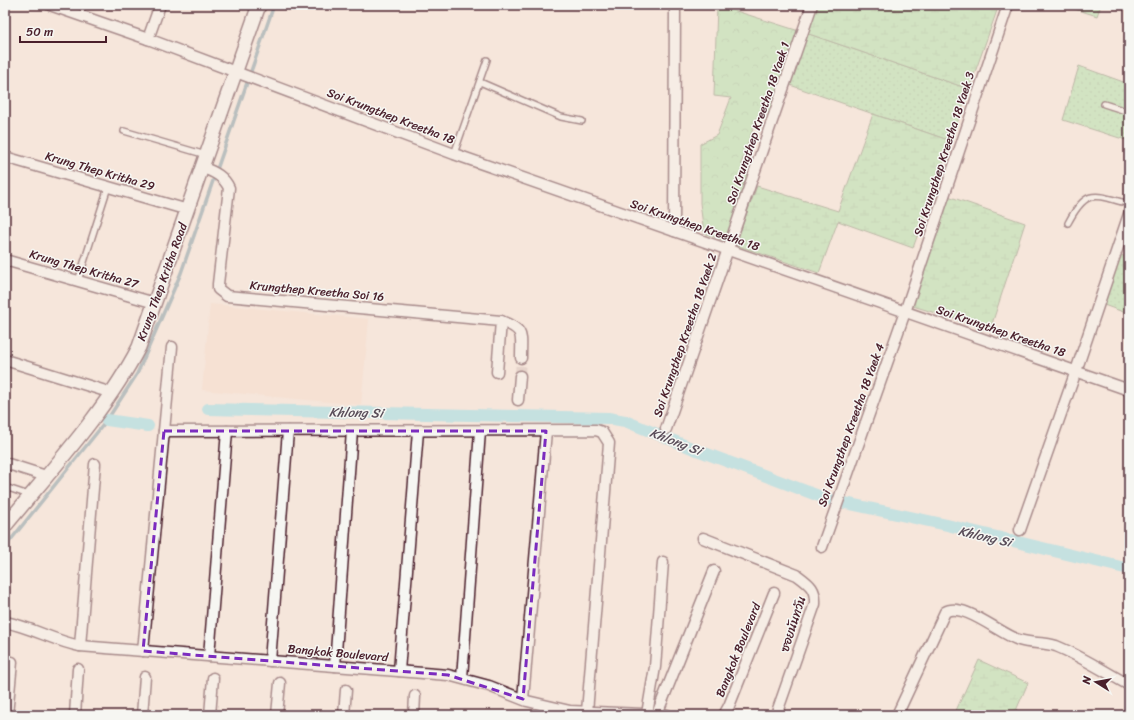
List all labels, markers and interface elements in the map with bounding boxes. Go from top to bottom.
scale bar [20,18,106,44]
text: 50 m [26,21,53,43]
street label: Soi Krungthep Kreetha 18 Yaek 1 [720,39,796,207]
street label: Soi Krungthep Kreetha 18 Yaek 3 [907,68,981,239]
street label: Soi Krungthep Kreetha 18 [324,81,458,151]
street label: Krung Thep Kritha 29 [43,145,157,197]
street label: Soi Krungthep Kreetha 18 [627,193,763,257]
street label: Krung Thep Kritha Road [130,219,194,344]
street label: Krung Thep Kritha 27 [27,243,142,295]
street label: Soi Krungthep Kreetha 18 Yaek 2 [647,250,723,420]
street label: Krungthep Kreetha Soi 16 [249,274,385,308]
street label: Soi Krungthep Kreetha 18 [933,299,1069,363]
street label: Soi Krungthep Kreetha 18 Yaek 4 [811,340,891,510]
water label: Khlong Si [329,401,385,425]
water label: Khlong Si [647,421,707,463]
water label: Khlong Si [956,519,1016,554]
street label: ซอยนันทวัน [774,593,812,655]
street label: Bangkok Boulevard [709,599,767,701]
street label: Bangkok Boulevard [287,638,390,668]
north arrow [1076,662,1116,702]
text: N [1076,674,1097,687]

